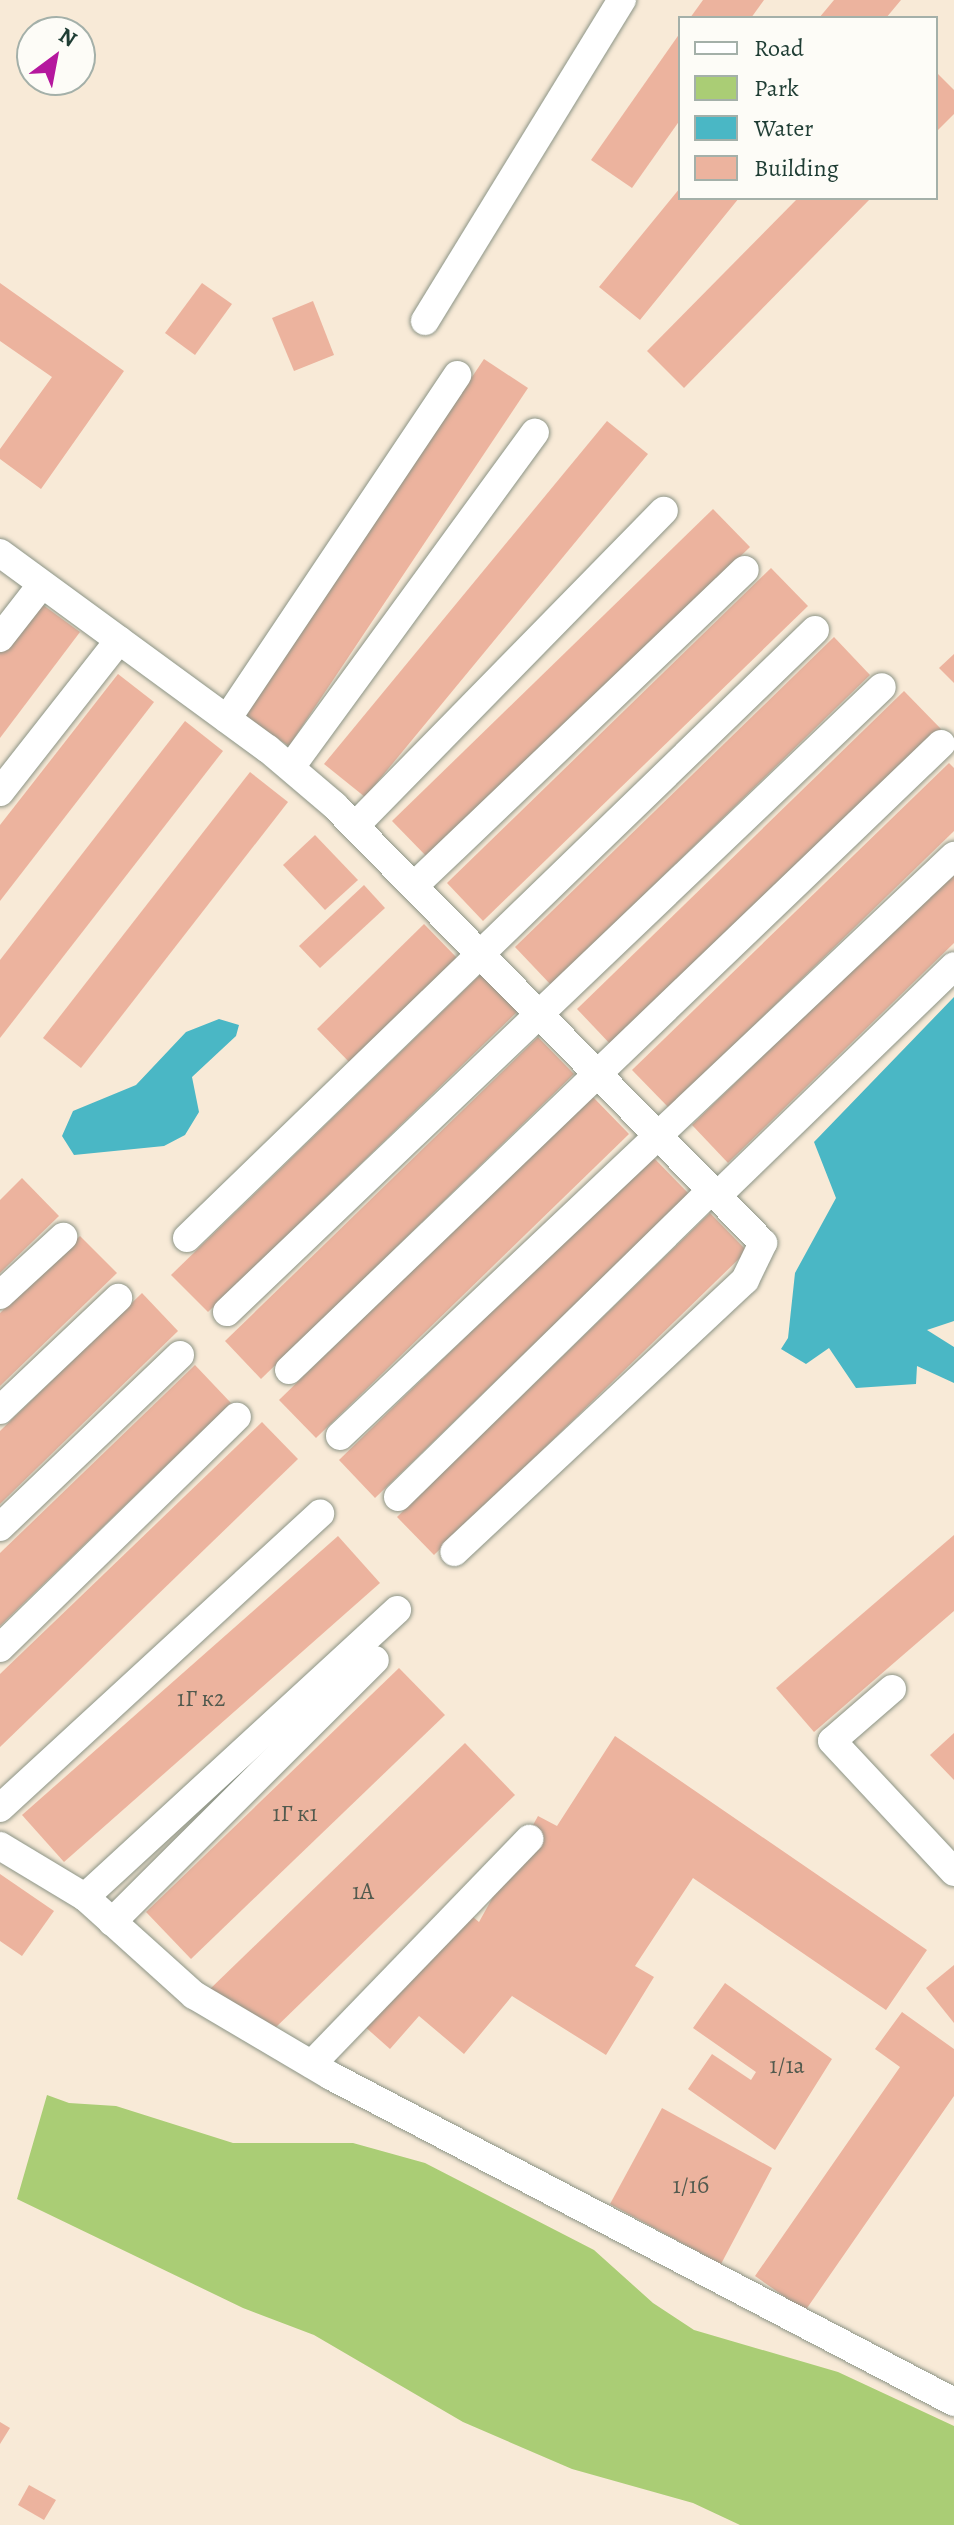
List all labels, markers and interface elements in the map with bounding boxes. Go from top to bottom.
north arrow [16,16,96,96]
legend [678,16,938,200]
text: N [53,20,82,54]
text: Road [754,32,804,64]
text: Park [754,72,799,104]
text: Water [754,112,814,144]
text: Building [754,152,839,184]
house number: 1Г к2 [177,1685,225,1713]
house number: 1Г к1 [272,1800,318,1828]
house number: 1А [352,1878,374,1906]
house number: 1/1а [769,2052,805,2080]
house number: 1/1б [673,2172,709,2200]

